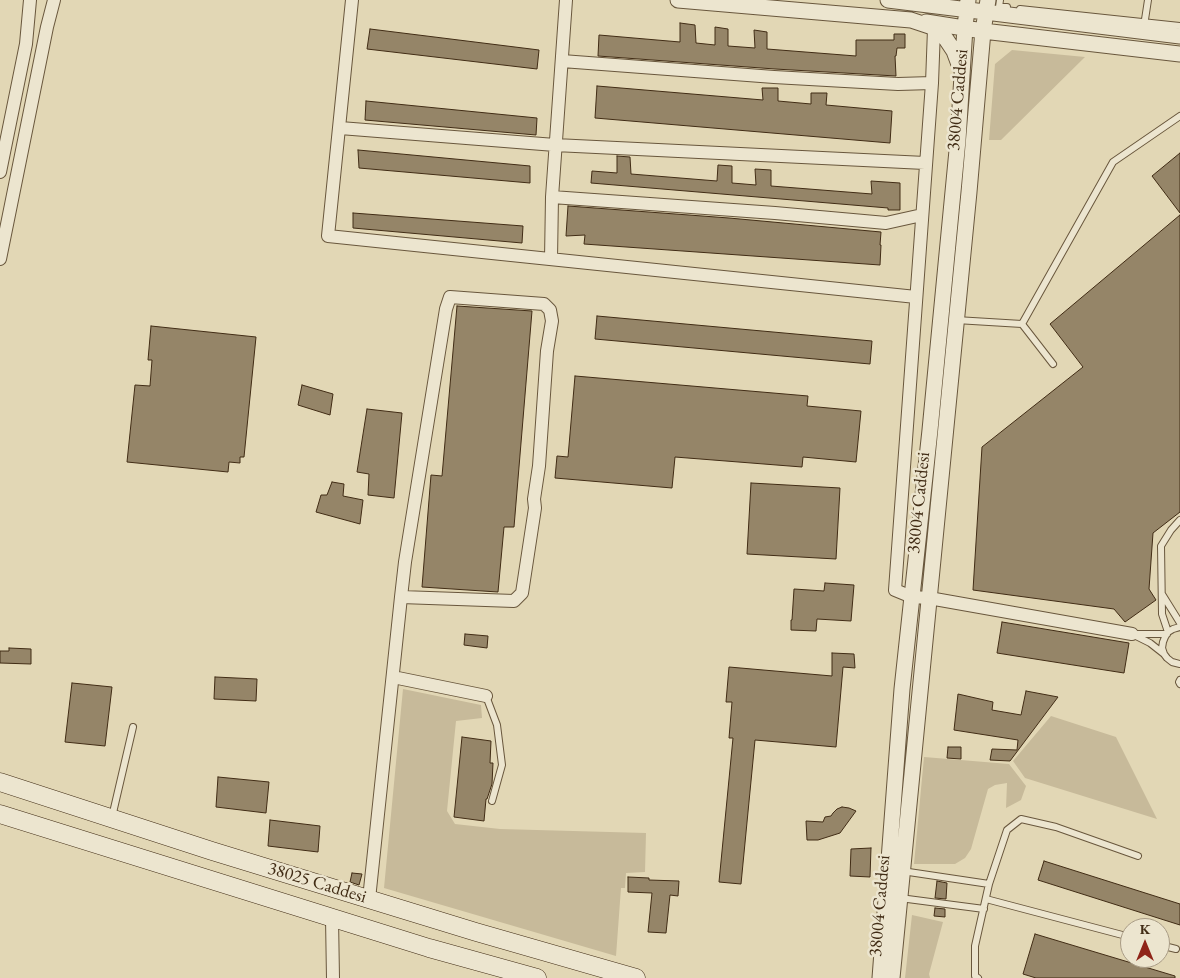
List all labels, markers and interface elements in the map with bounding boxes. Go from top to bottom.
street label: 38004 Caddesi [943,48,973,152]
street label: 38004 Caddesi [903,451,935,555]
street label: 38004 Caddesi [865,854,895,958]
street label: 38025 Caddesi [265,858,369,908]
north arrow [1120,918,1170,968]
text: K [1140,920,1150,938]

